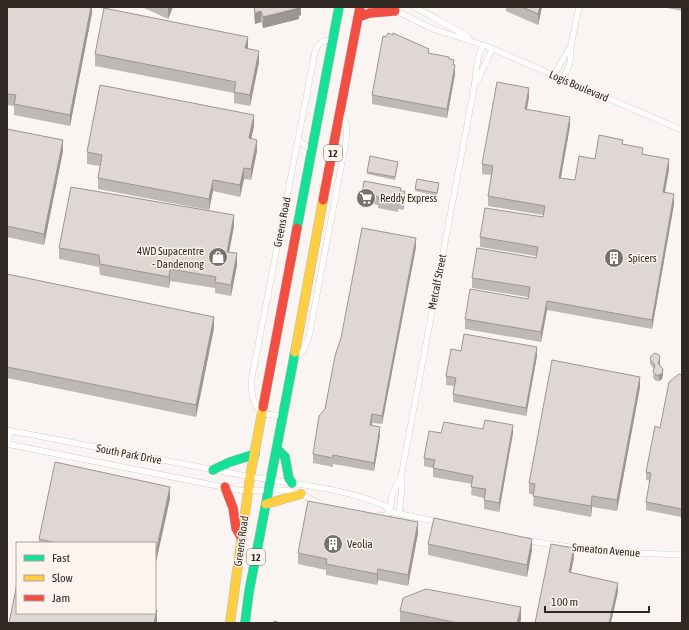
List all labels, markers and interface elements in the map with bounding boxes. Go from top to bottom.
street label: Logis Boulevard [547,68,611,104]
road number: 12 [324,145,342,161]
supermarket icon: Reddy Express [355,187,377,209]
place label: Reddy Express [380,192,437,204]
street label: Greens Road [271,196,293,248]
place label: 4WD Supacentre - Dandenong [137,245,204,270]
shop icon: 4WD Supacentre - Dandenong [207,246,229,268]
building icon: Spicers [603,247,625,269]
place label: Spicers [628,252,657,264]
street label: Metcalf Street [426,253,448,311]
street label: South Park Drive [95,442,163,466]
street label: Greens Road [232,515,250,567]
building icon: Veolia [322,533,344,555]
place label: Veolia [347,538,373,550]
street label: Smeaton Avenue [572,541,640,559]
legend [16,542,156,614]
road number: 12 [247,549,265,565]
text: Fast [52,551,70,565]
text: Slow [52,571,73,585]
scale bar [545,588,649,614]
text: Jam [52,591,70,605]
text: 100 m [551,595,578,609]

